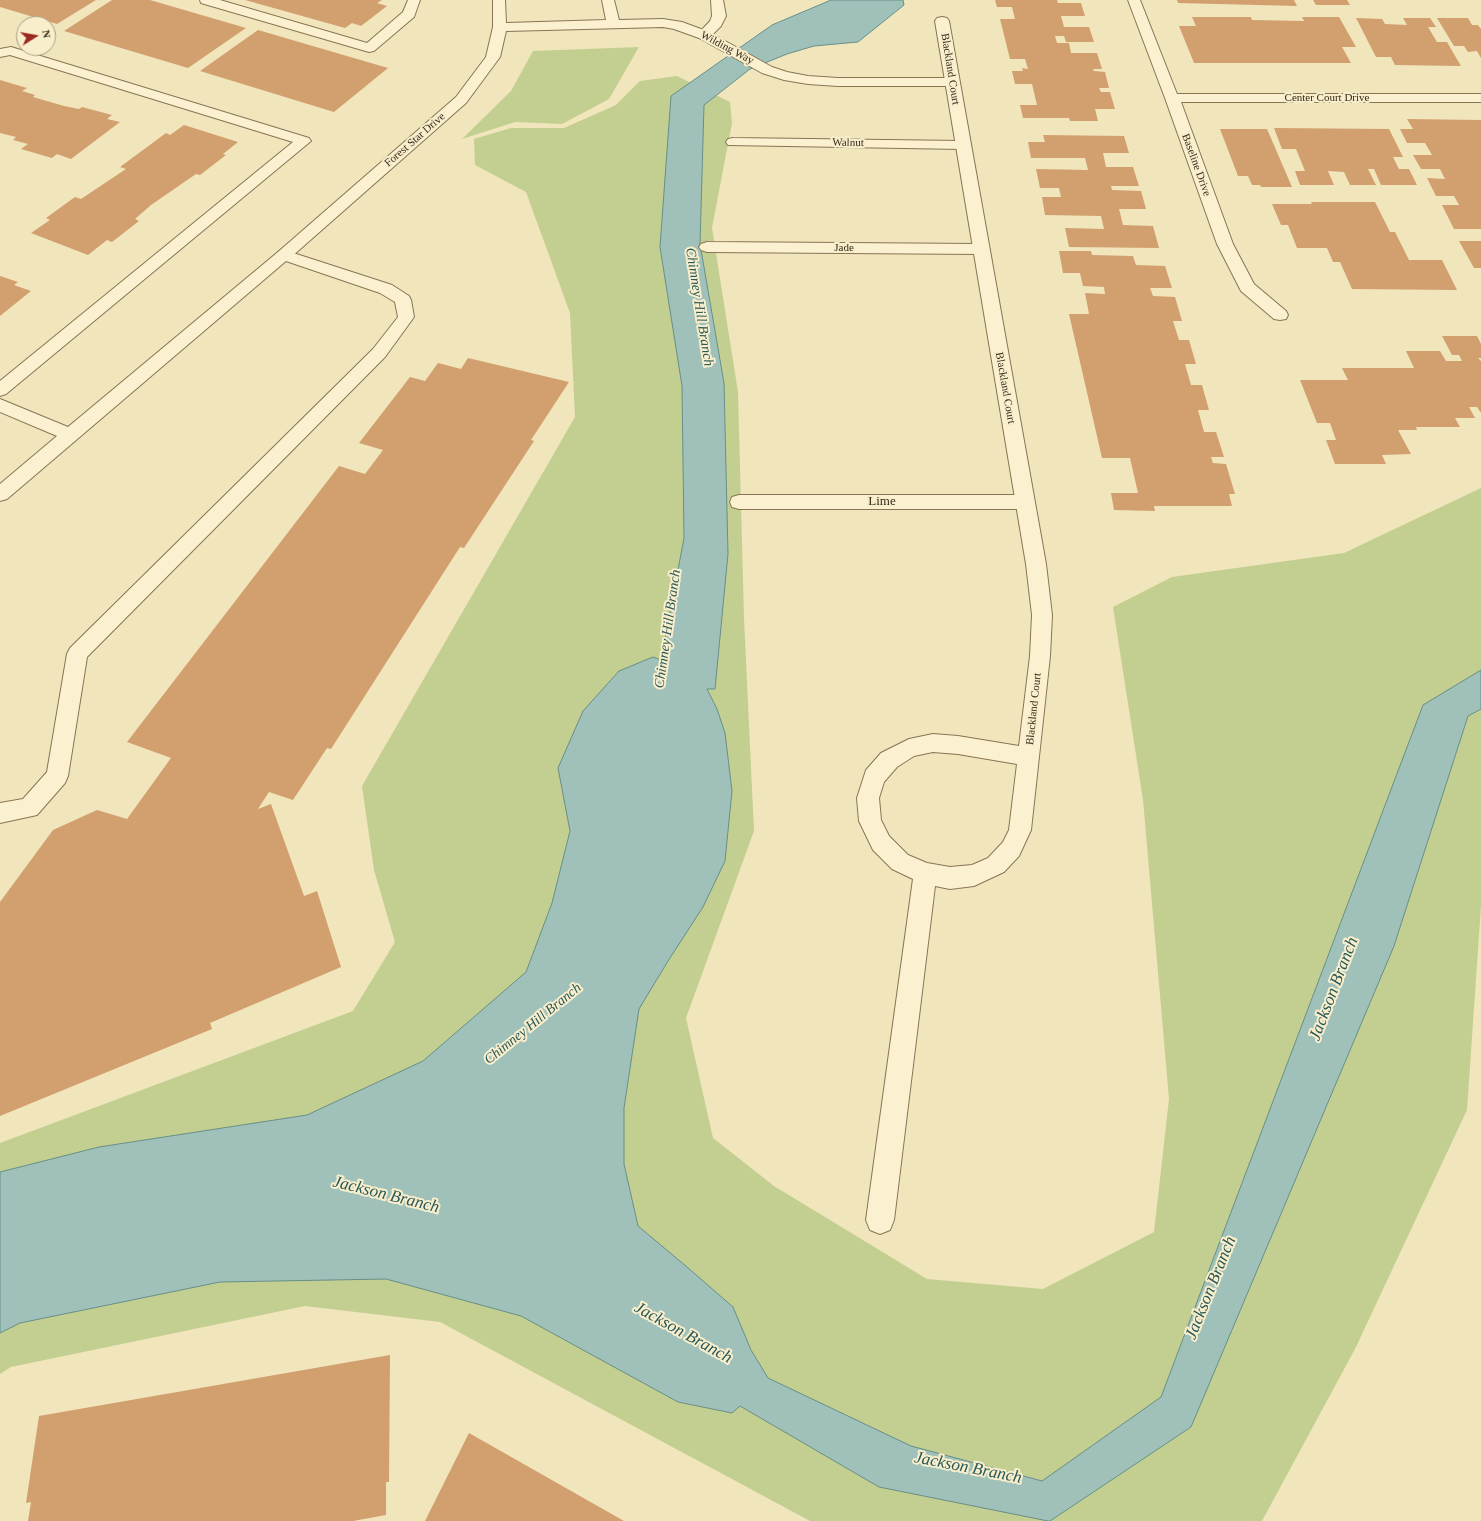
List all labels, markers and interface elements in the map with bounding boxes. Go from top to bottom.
north arrow [16,16,56,56]
text: N [40,29,53,39]
street label: Wilding Way [698,29,756,67]
street label: Blackland Court [938,32,962,106]
street label: Center Court Drive [1285,91,1369,105]
street label: Forest Star Drive [382,110,448,170]
street label: Baseline Drive [1179,132,1213,198]
street label: Walnut [832,136,864,150]
street label: Jade [834,241,854,255]
water label: Chimney Hill Branch [681,247,717,367]
street label: Blackland Court [992,351,1018,425]
street label: Lime [868,494,896,510]
water label: Chimney Hill Branch [651,569,685,689]
street label: Blackland Court [1024,672,1044,746]
water label: Jackson Branch [1305,934,1363,1044]
water label: Chimney Hill Branch [481,980,585,1068]
water label: Jackson Branch [331,1172,441,1218]
water label: Jackson Branch [1181,1234,1241,1342]
water label: Jackson Branch [630,1298,736,1368]
water label: Jackson Branch [913,1448,1023,1488]

